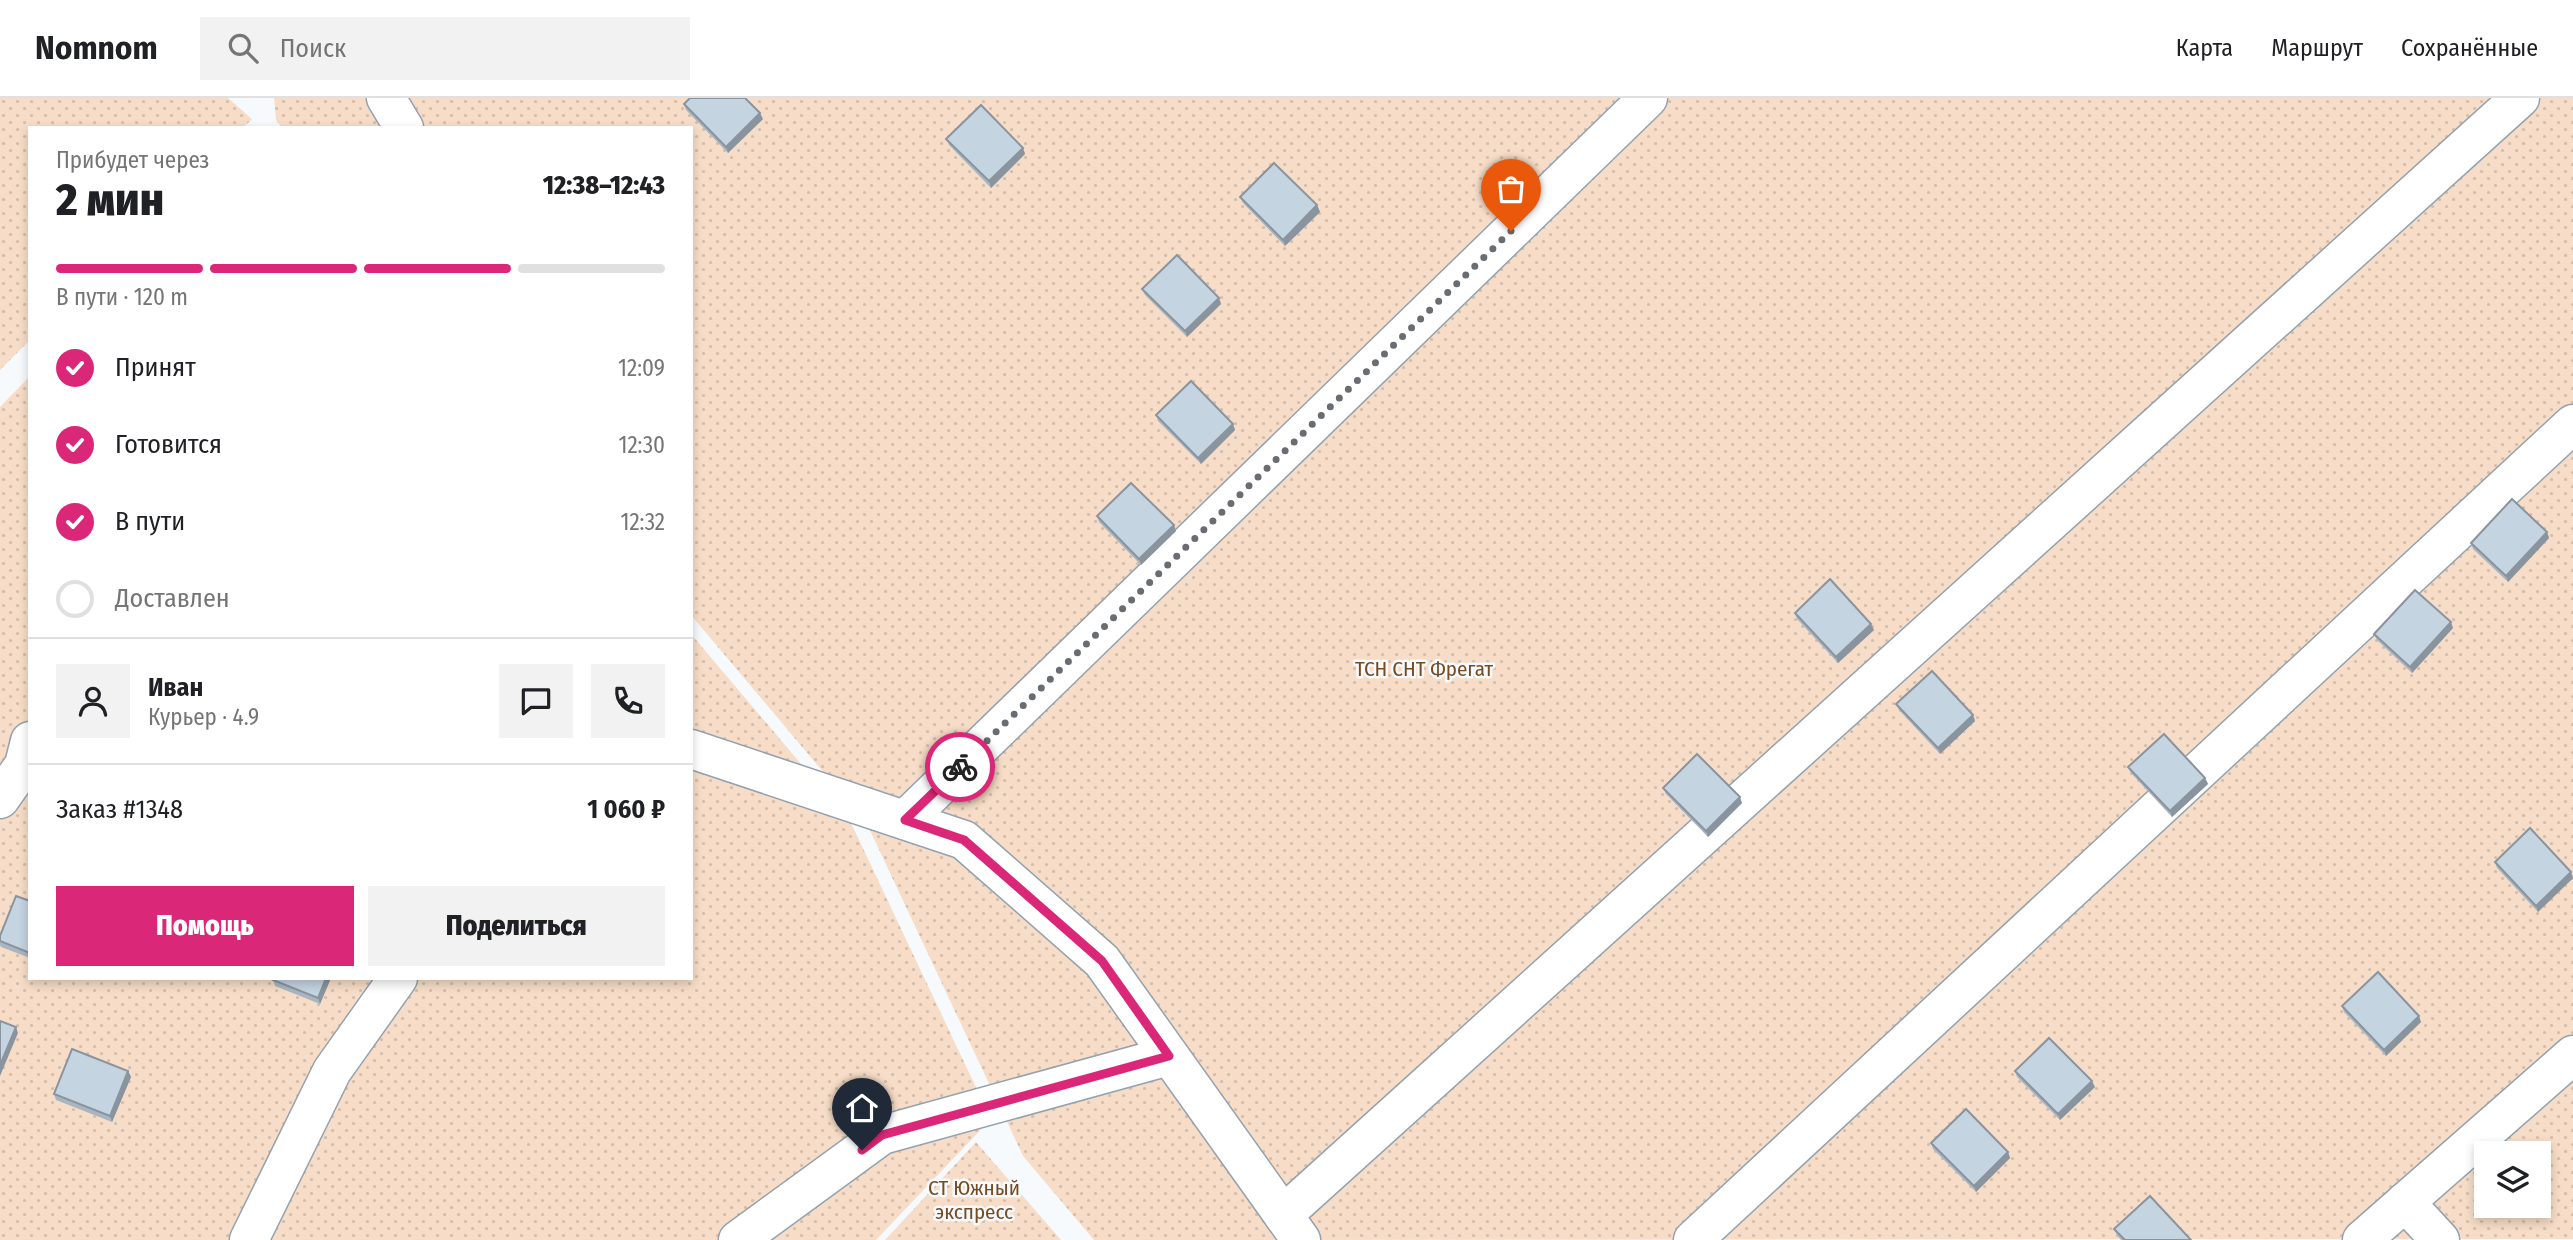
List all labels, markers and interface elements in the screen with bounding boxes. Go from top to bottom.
search box [200,17,690,80]
text: Nomnom [35,28,158,68]
icon: search [224,29,262,67]
text: Поиск [280,33,346,64]
text: Карта [2176,34,2233,62]
text: Маршрут [2271,34,2363,62]
text: Сохранённые [2401,34,2538,62]
text: Прибудет через [56,146,209,174]
pin [1481,159,1541,231]
text: 12:38–12:43 [543,170,665,201]
icon: bag [1492,170,1530,208]
text: 2 мин [56,172,164,227]
text: В пути · 120 m [56,283,188,311]
icon: check [56,349,94,387]
text: Принят [115,352,196,383]
text: 12:09 [618,354,665,382]
icon: check [56,426,94,464]
text: Готовится [115,429,222,460]
text: 12:30 [618,431,665,459]
icon: check [56,503,94,541]
text: В пути [115,506,185,537]
text: 12:32 [620,508,665,536]
text: Доставлен [115,583,230,614]
park label: ТСН СНТ Фрегат [1355,656,1494,682]
button: person [56,664,130,738]
button: chat [499,664,573,738]
button: phone [591,664,665,738]
text: Иван [148,672,203,703]
text: Курьер · 4.9 [148,703,259,731]
courier [925,732,995,802]
icon: bike [941,748,979,786]
text: Заказ #1348 [56,794,183,825]
text: 1 060 ₽ [587,794,665,825]
button: Помощь [56,886,354,966]
button: Поделиться [368,886,665,966]
pin [832,1078,892,1150]
icon: home [843,1089,881,1127]
map controls [2474,1141,2551,1218]
button: layers [2474,1141,2551,1218]
park label: СТ Южный экспресс [928,1175,1020,1225]

